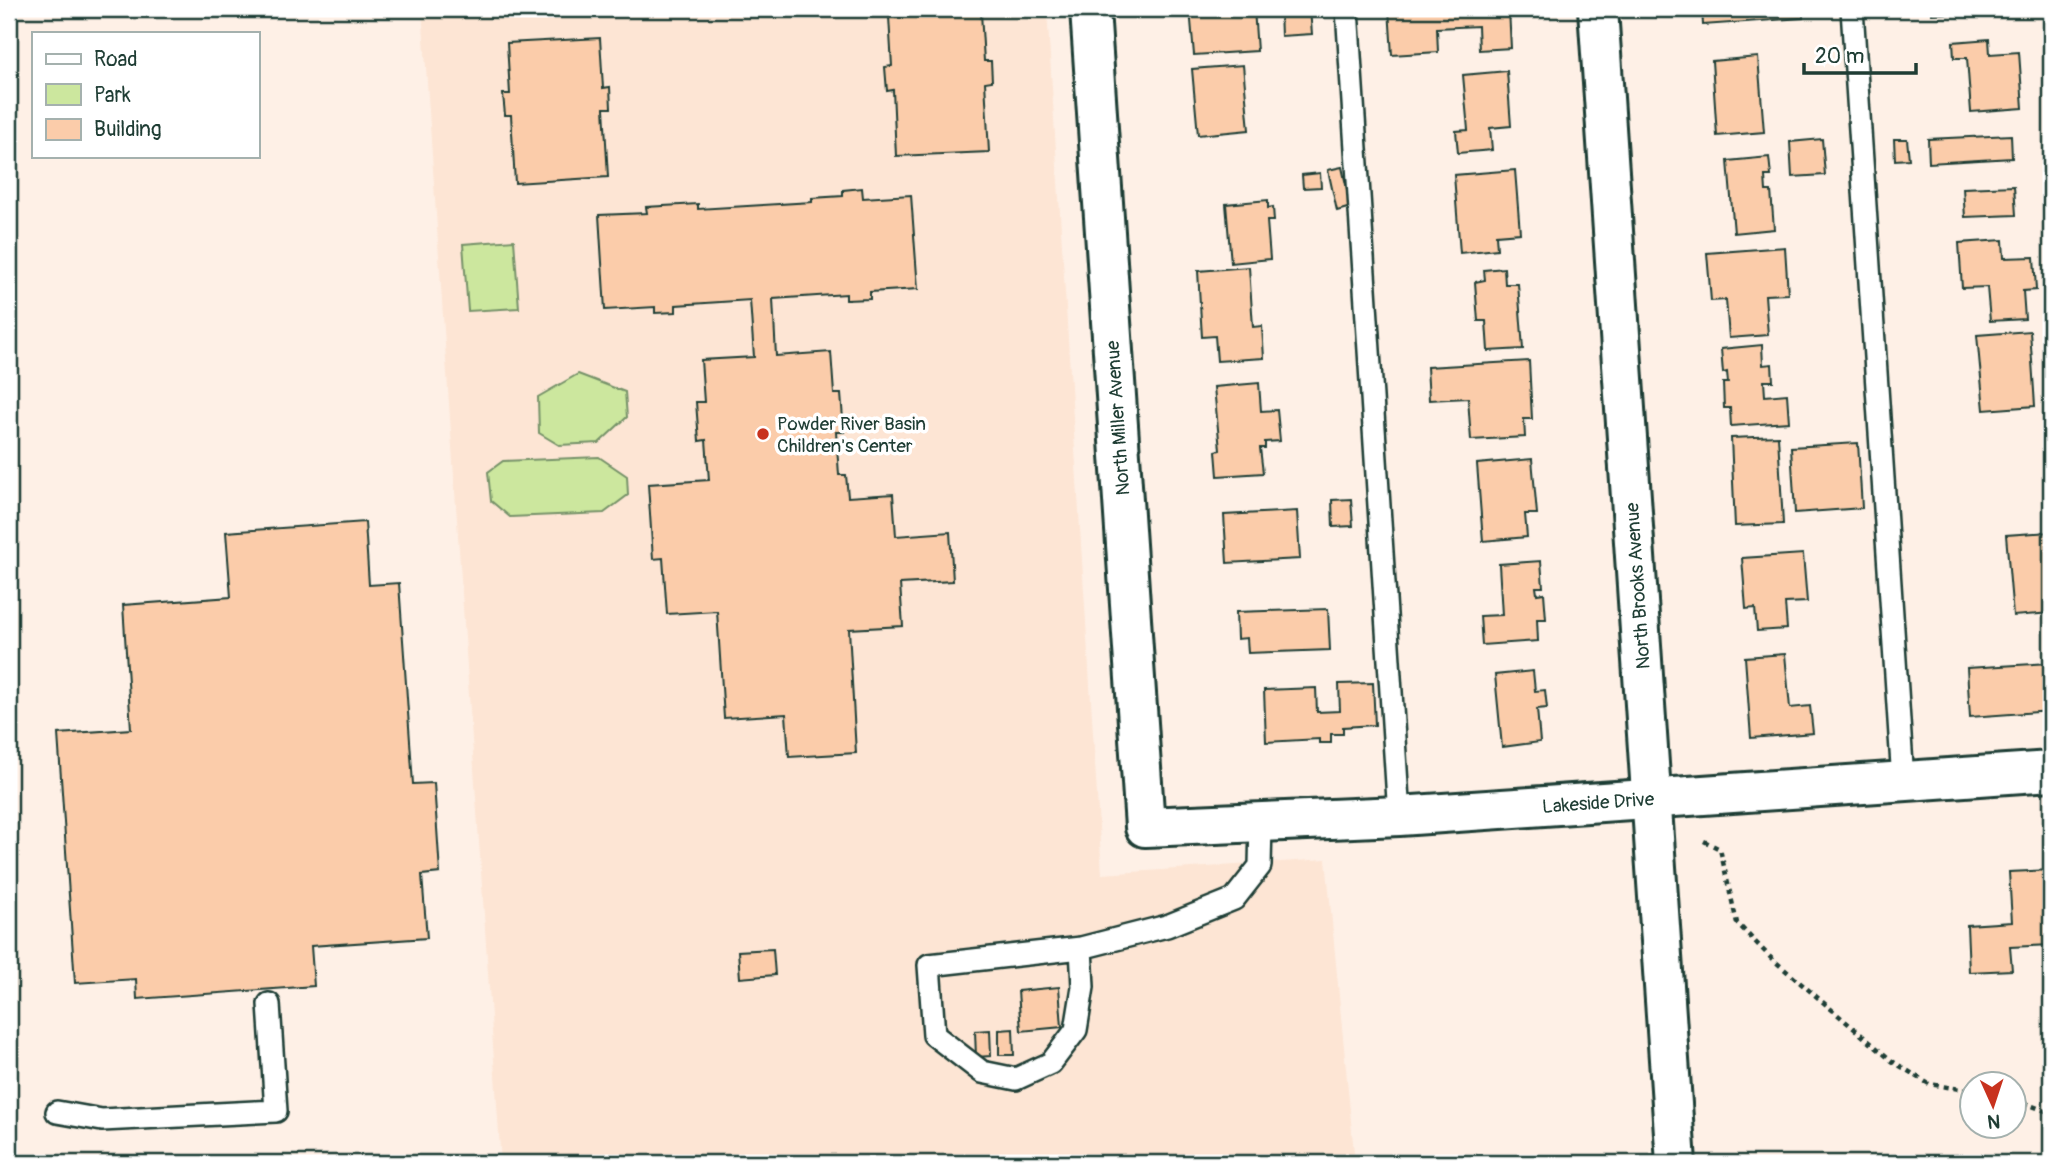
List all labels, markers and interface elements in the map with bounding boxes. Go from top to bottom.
legend [32,32,259,158]
scale bar [1804,32,1916,76]
text: 20 m [1815,43,1864,70]
text: Road [94,46,138,73]
text: Park [94,82,131,109]
text: Building [94,116,161,143]
street label: North Miller Avenue [1101,339,1135,496]
place label: Powder River Basin Children's Center [777,412,926,458]
marker: Powder River Basin Children's Center [755,426,771,442]
street label: North Brooks Avenue [1620,501,1656,670]
street label: Lakeside Drive [1541,787,1656,819]
north arrow [1958,1070,2028,1140]
text: N [1987,1109,2001,1133]

